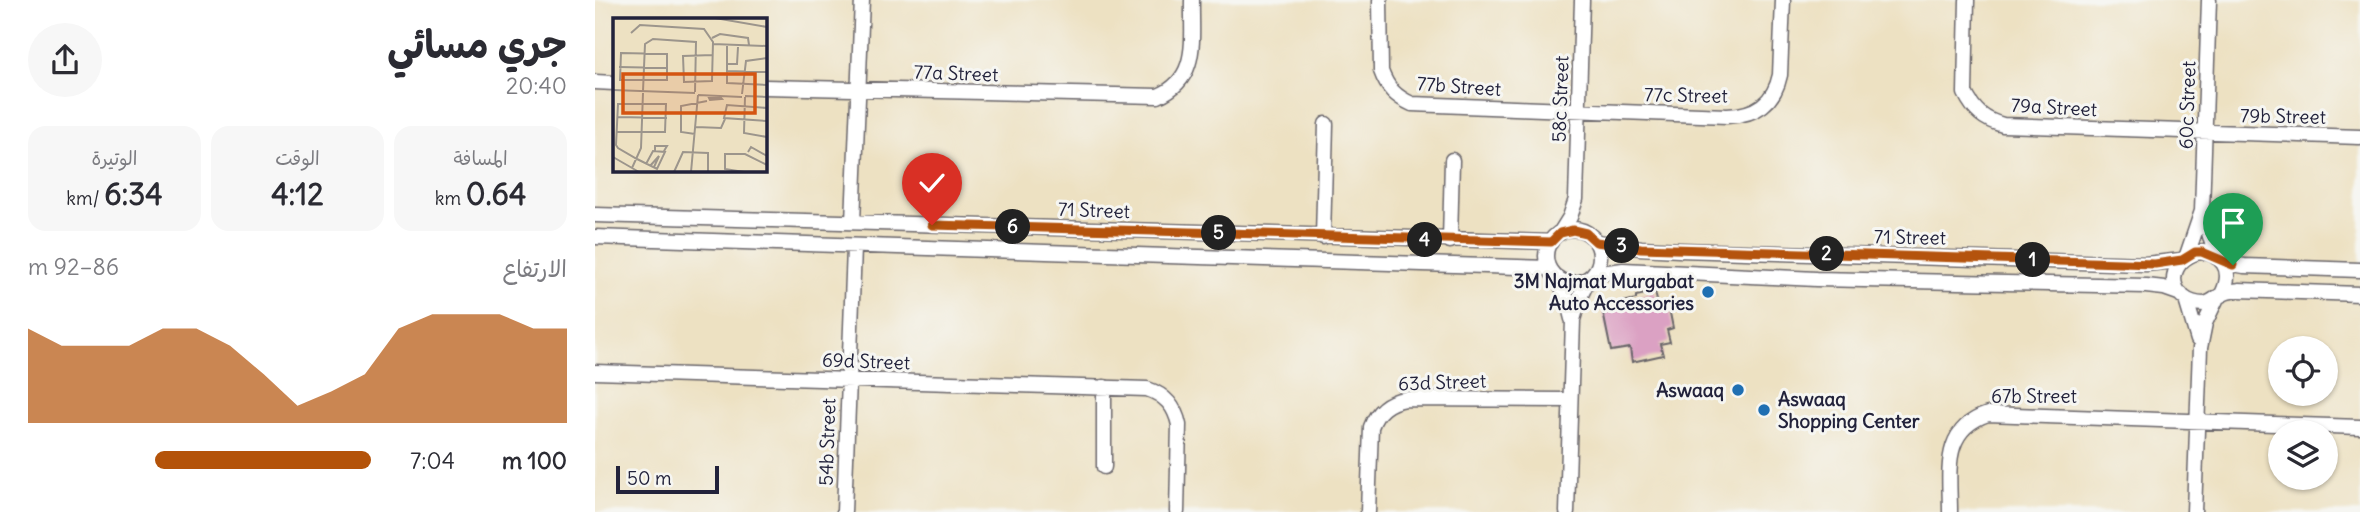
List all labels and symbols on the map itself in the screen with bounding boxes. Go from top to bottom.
inset map [613,18,767,172]
street label: 58c Street [1546,55,1574,143]
street label: 77a Street [913,60,999,86]
street label: 60c Street [2173,60,2201,150]
street label: 77b Street [1416,71,1502,101]
street label: 77c Street [1644,82,1728,108]
street label: 79a Street [2010,93,2098,121]
street label: 79b Street [2240,103,2326,129]
pin [902,153,962,225]
pin [2203,193,2263,265]
street label: 71 Street [1058,197,1130,223]
pin: 6 [995,210,1031,244]
pin: 5 [1201,216,1237,250]
pin: 4 [1407,222,1443,258]
street label: 71 Street [1874,224,1946,250]
pin: 3 [1605,229,1639,264]
pin: 2 [1809,236,1845,272]
pin: 1 [2015,243,2051,278]
place label: 3M Najmat Murgabat Auto Accessories [1514,269,1695,315]
marker: 3M Najmat Murgabat Auto Accessories [1700,284,1716,300]
street label: 69d Street [821,347,911,375]
street label: 63d Street [1398,368,1486,396]
place label: Aswaaq [1656,378,1724,402]
marker: Aswaaq [1730,382,1746,398]
street label: 67b Street [1991,384,2077,408]
place label: Aswaaq Shopping Center [1778,387,1920,433]
street label: 54b Street [813,398,841,486]
marker: Aswaaq Shopping Center [1756,402,1772,418]
scale bar [616,463,719,495]

